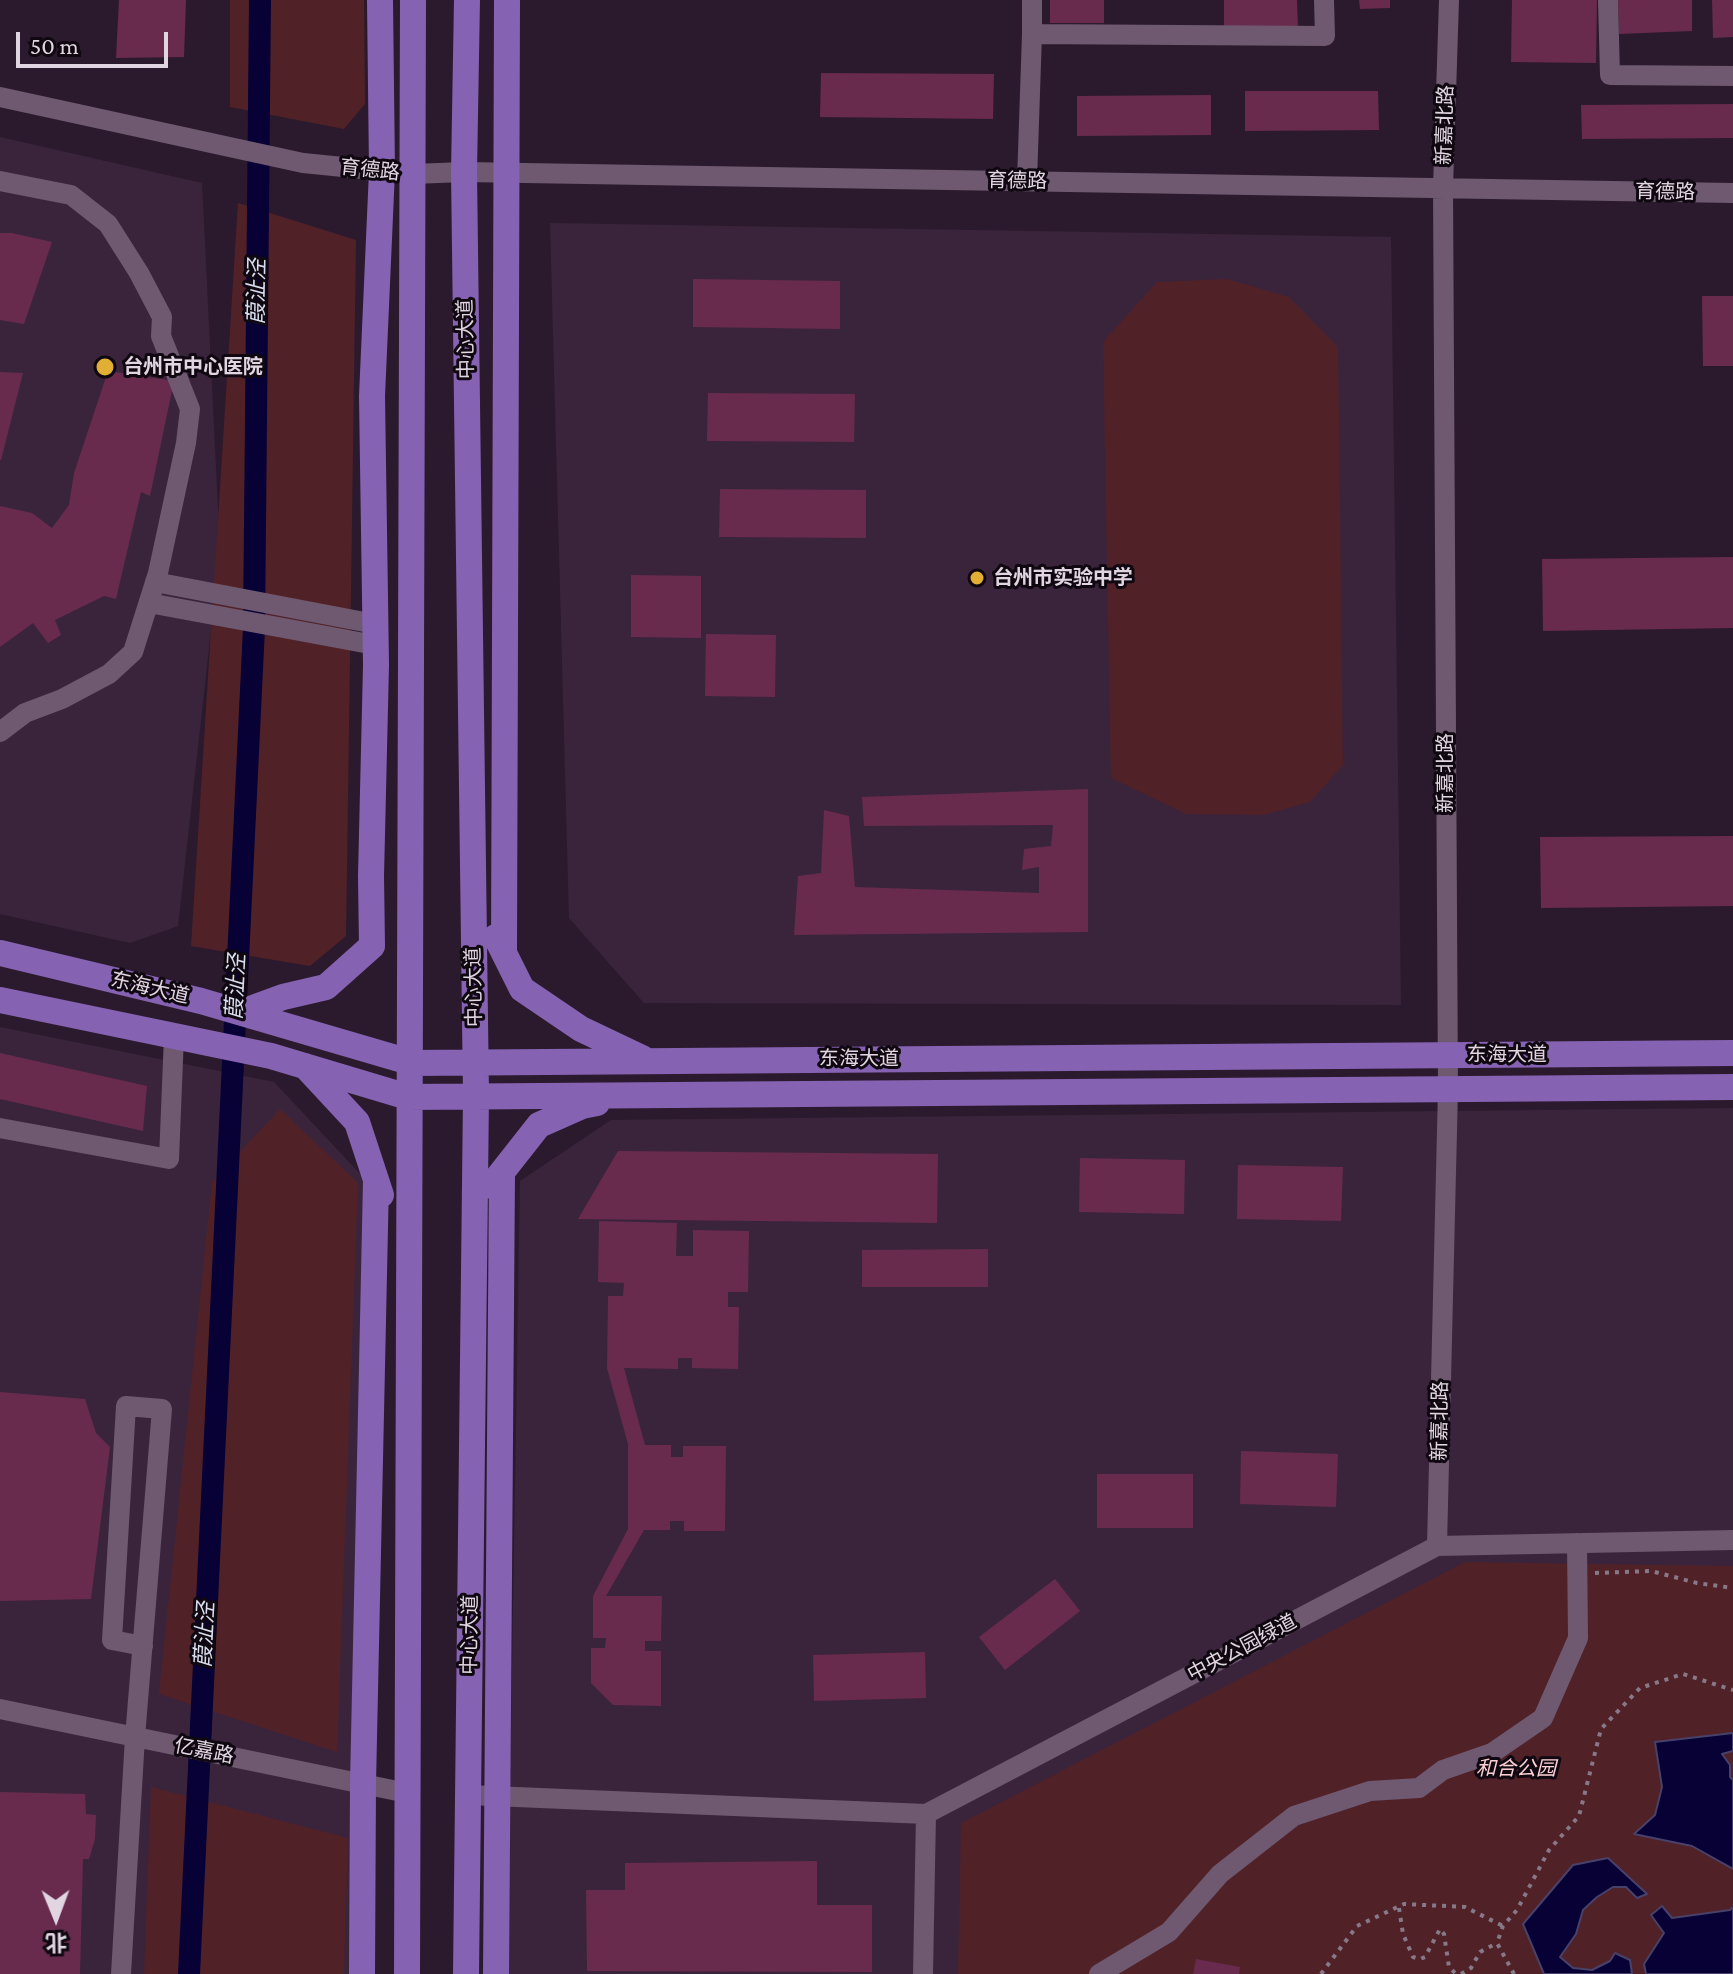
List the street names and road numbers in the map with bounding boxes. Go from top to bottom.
street label: 新嘉北路 [1432,85,1458,165]
street label: 育德路 [339,155,401,185]
street label: 育德路 [987,168,1047,194]
street label: 育德路 [1635,179,1695,205]
street label: 中心大道 [453,299,479,379]
street label: 新嘉北路 [1434,733,1458,813]
street label: 中心大道 [461,947,487,1027]
street label: 东海大道 [108,967,192,1009]
street label: 东海大道 [1467,1043,1547,1067]
street label: 东海大道 [819,1047,899,1071]
street label: 新嘉北路 [1427,1381,1453,1461]
street label: 中心大道 [457,1595,483,1675]
street label: 中央公园绿道 [1183,1609,1301,1687]
street label: 亿嘉路 [172,1733,236,1769]

